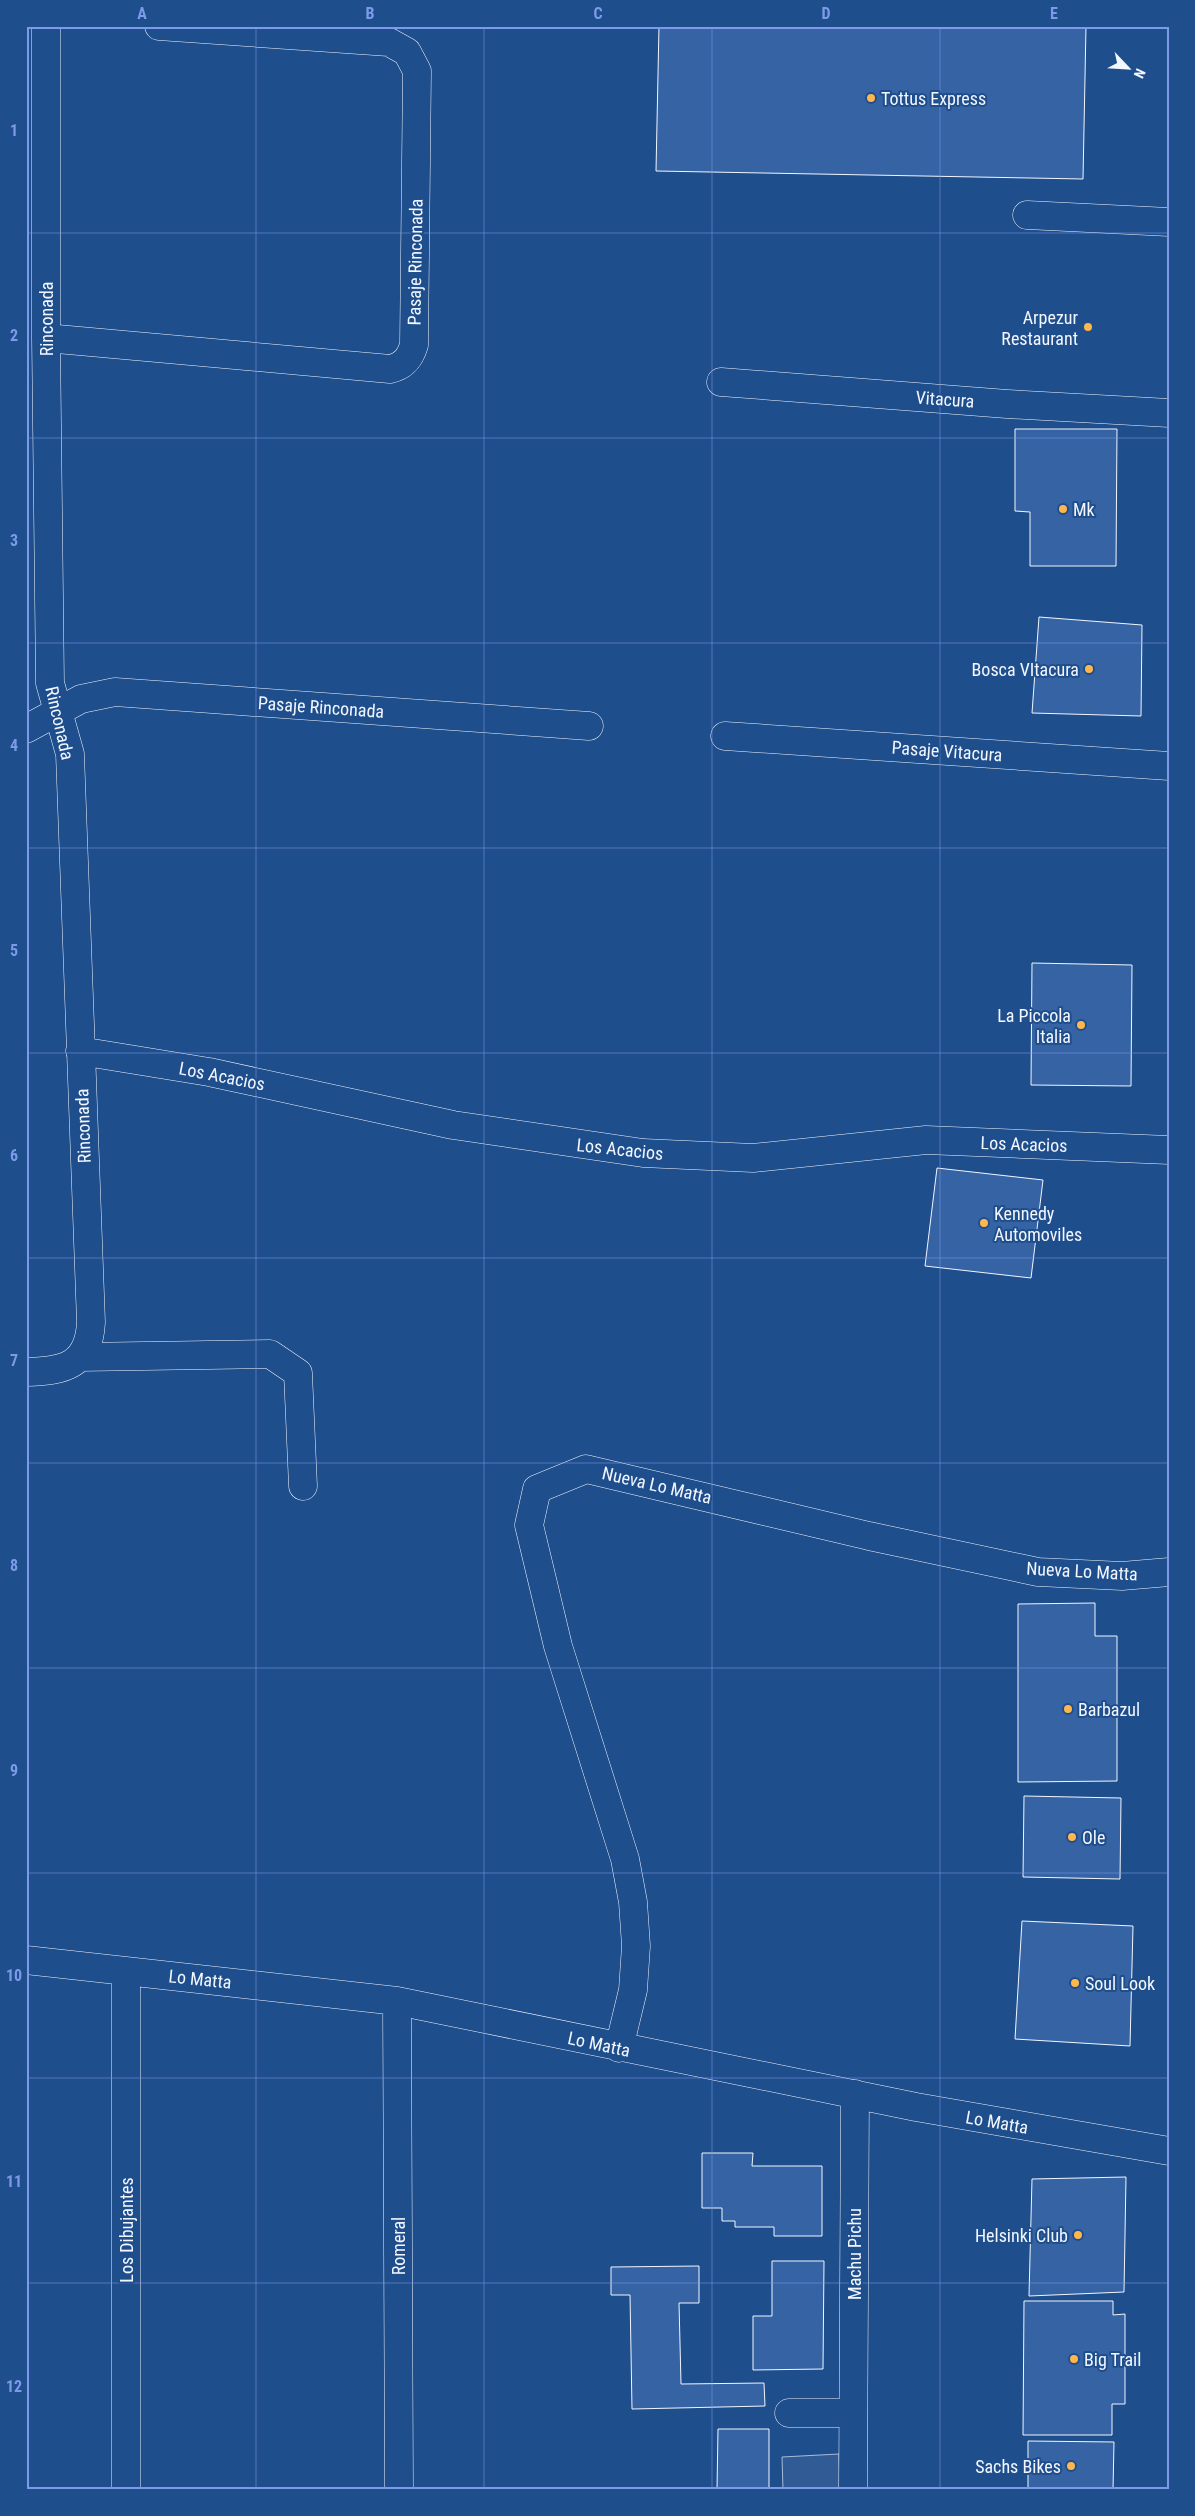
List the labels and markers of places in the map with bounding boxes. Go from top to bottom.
place label: Tottus Express [881,88,986,109]
marker: Tottus Express [865,92,877,104]
place label: Arpezur Restaurant [1001,307,1079,349]
marker: Arpezur Restaurant [1082,321,1094,333]
place label: Mk [1073,499,1095,520]
marker: Mk [1057,503,1069,515]
place label: Bosca VItacura [972,659,1079,680]
marker: Bosca VItacura [1083,663,1095,675]
place label: La Piccola Italia [997,1005,1071,1047]
marker: La Piccola Italia [1075,1019,1087,1031]
place label: Kennedy Automoviles [994,1203,1082,1245]
marker: Kennedy Automoviles [978,1217,990,1229]
place label: Barbazul [1078,1699,1140,1720]
marker: Barbazul [1062,1703,1074,1715]
place label: Ole [1082,1827,1105,1848]
marker: Ole [1066,1831,1078,1843]
place label: Soul Look [1085,1973,1155,1994]
marker: Soul Look [1069,1977,1081,1989]
place label: Helsinki Club [975,2225,1068,2246]
marker: Helsinki Club [1072,2229,1084,2241]
place label: Big Trail [1084,2349,1141,2370]
marker: Big Trail [1068,2353,1080,2365]
place label: Sachs Bikes [975,2456,1061,2477]
marker: Sachs Bikes [1065,2460,1077,2472]

